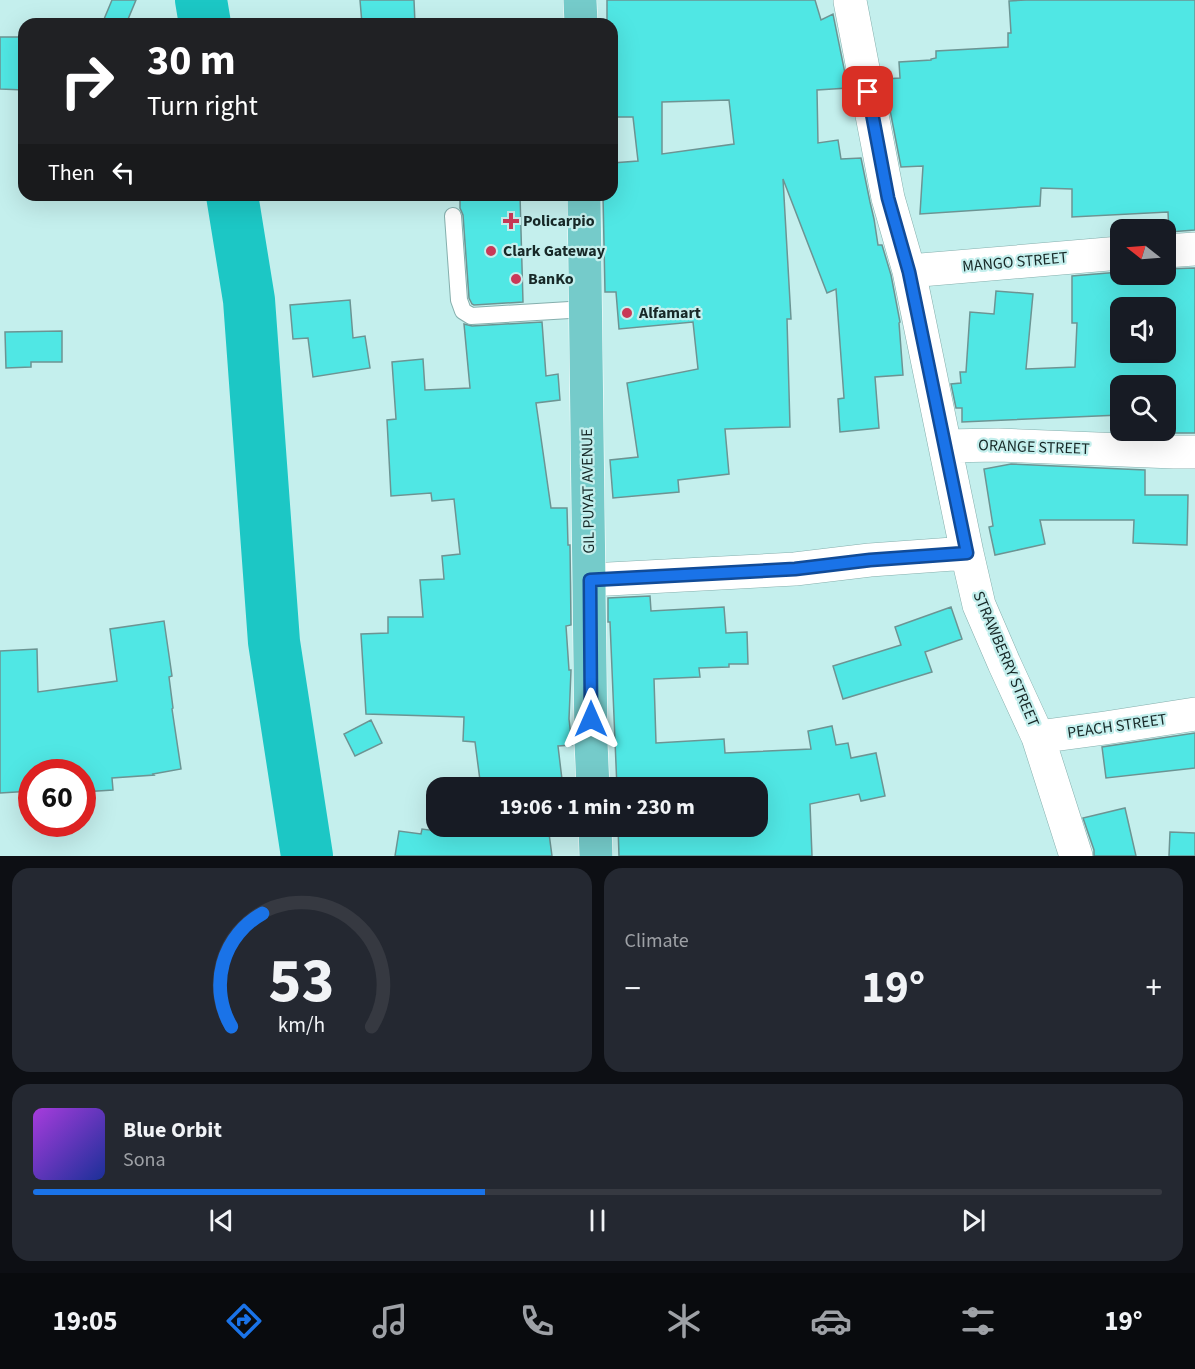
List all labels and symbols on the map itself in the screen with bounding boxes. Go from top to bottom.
pin [842,66,893,117]
place label: Policarpio [523,210,595,232]
marker: Policarpio [504,214,518,228]
north arrow [1110,219,1176,285]
place label: Clark Gateway [503,240,606,262]
marker: Clark Gateway [484,244,498,258]
street label: MANGO STREET [961,246,1069,278]
place label: BanKo [528,268,574,290]
marker: BanKo [509,272,523,286]
place label: Alfamart [638,302,701,324]
marker: Alfamart [620,306,634,320]
street label: GIL PUYAT AVENUE [576,428,600,554]
street label: ORANGE STREET [978,434,1091,460]
street label: STRAWBERRY STREET [967,588,1045,731]
position arrow [559,687,623,751]
street label: PEACH STREET [1066,708,1169,744]
speed limit sign: 60 [18,759,96,837]

